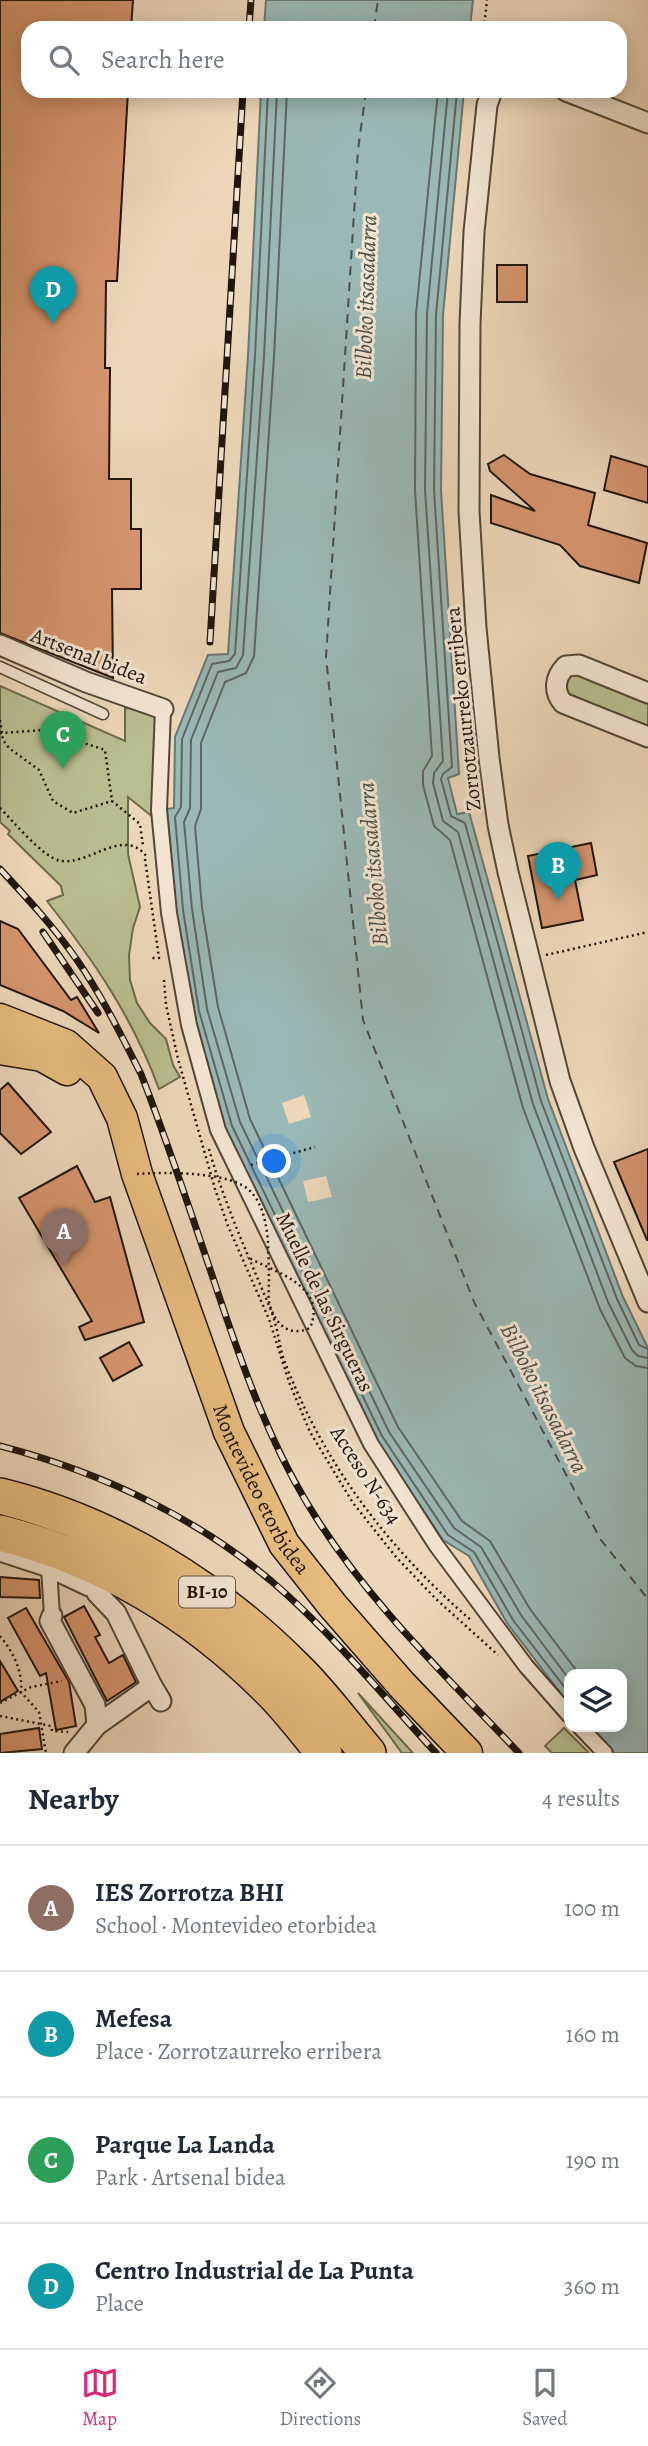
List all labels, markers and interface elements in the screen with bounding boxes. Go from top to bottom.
search box [21,21,627,98]
icon: search [45,41,83,79]
text: Search here [101,42,225,77]
water label: Bilboko itsasadarra [348,214,384,380]
pin: D [30,266,76,324]
street label: Zorrotzaurreko erribera [438,605,488,812]
street label: Artsenal bidea [26,621,151,691]
pin: C [40,711,86,769]
water label: Bilboko itsasadarra [350,780,396,947]
pin: B [535,842,581,900]
your location [257,1144,291,1178]
pin: A [41,1208,87,1266]
street label: Muelle de las Sirgueras [269,1208,381,1396]
water label: Bilboko itsasadarra [493,1318,595,1479]
street label: Montevideo etorbidea [206,1400,317,1580]
street label: Acceso N-634 [323,1420,408,1530]
road number: BI-10 [179,1576,235,1608]
map controls [564,1669,627,1732]
button: layers [564,1669,627,1732]
text: Nearby [28,1779,119,1819]
text: 4 results [542,1783,620,1814]
text: IES Zorrotza BHI [95,1875,284,1910]
text: A [44,1893,58,1924]
text: 100 m [564,1893,620,1924]
text: School · Montevideo etorbidea [95,1910,377,1941]
text: Mefesa [95,2001,172,2036]
text: B [44,2019,58,2050]
text: 160 m [566,2019,620,2050]
text: Place · Zorrotzaurreko erribera [95,2036,382,2067]
text: Parque La Landa [95,2127,275,2162]
text: C [44,2145,58,2176]
text: 190 m [566,2145,620,2176]
text: Park · Artsenal bidea [95,2162,286,2193]
text: Centro Industrial de La Punta [95,2253,414,2288]
text: D [43,2271,59,2302]
text: 360 m [564,2271,620,2302]
text: Place [95,2288,144,2319]
tab: Map [81,2364,119,2432]
tab: Directions [280,2364,361,2432]
tab: Saved [522,2364,567,2432]

